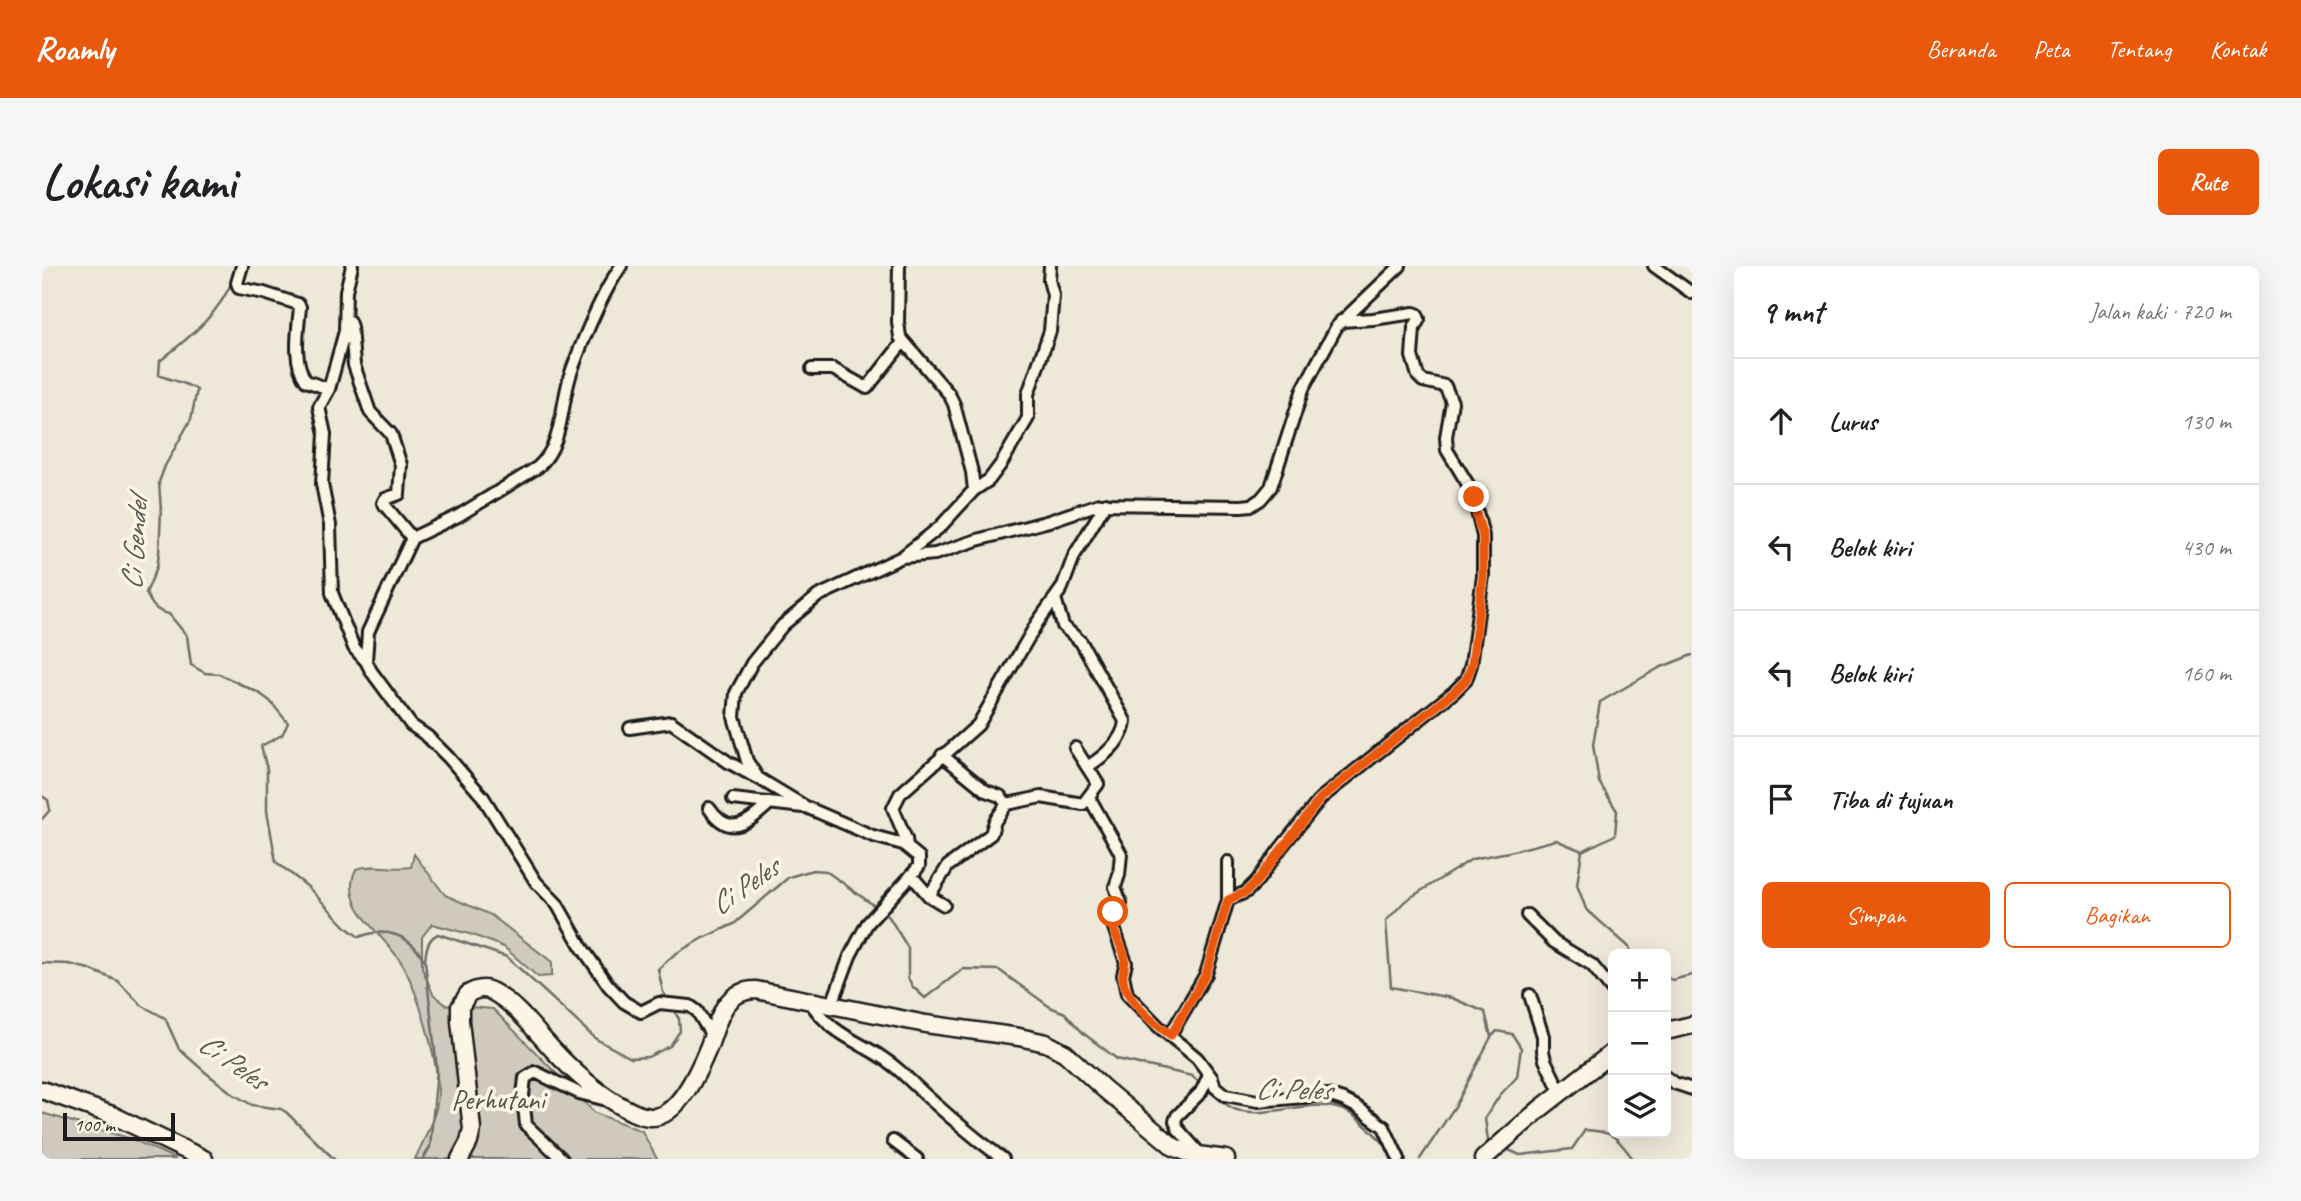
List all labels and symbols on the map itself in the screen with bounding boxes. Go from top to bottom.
route end [1458,481,1489,512]
water label: Ci Gendel [112,487,157,591]
water label: Ci Peles [702,846,790,923]
route start [1097,896,1128,927]
water label: Ci Peles [191,1024,279,1101]
water label: Ci Peles [1255,1069,1336,1109]
park label: Perhutani [451,1082,548,1117]
scale bar [63,1110,175,1142]

